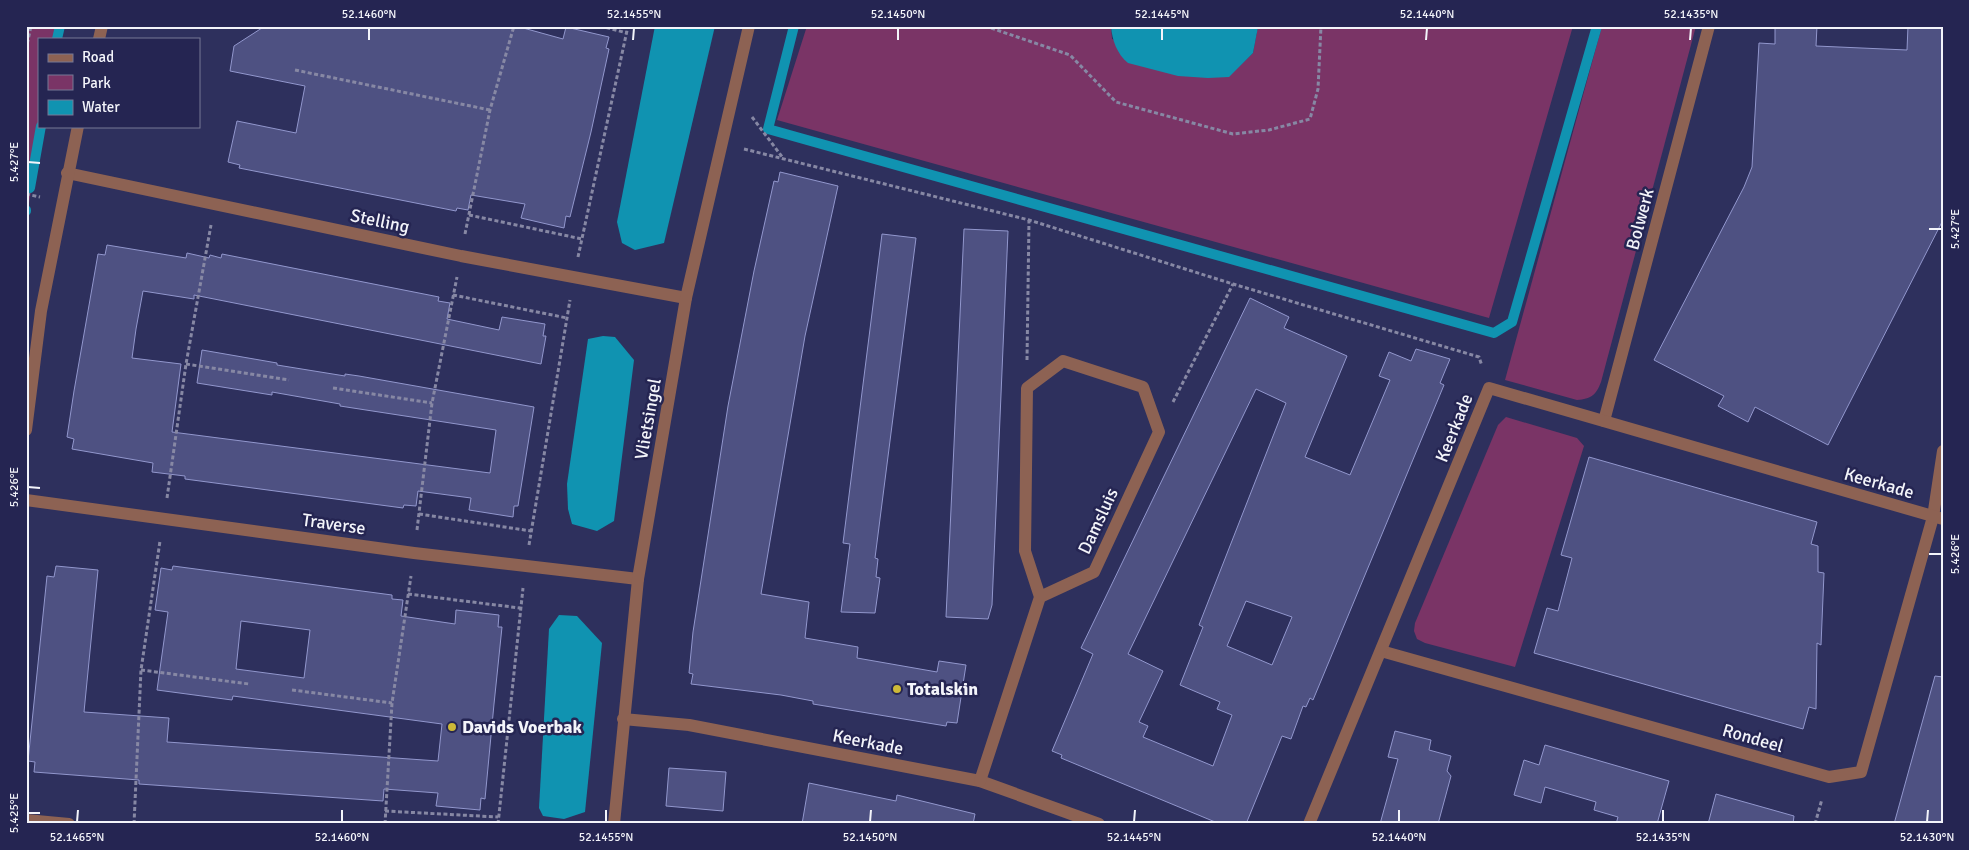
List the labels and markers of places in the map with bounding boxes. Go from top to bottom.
place label: Totalskin [907,678,978,700]
marker: Totalskin [891,683,903,695]
place label: Davids Voerbak [462,716,582,738]
marker: Davids Voerbak [446,721,458,733]

